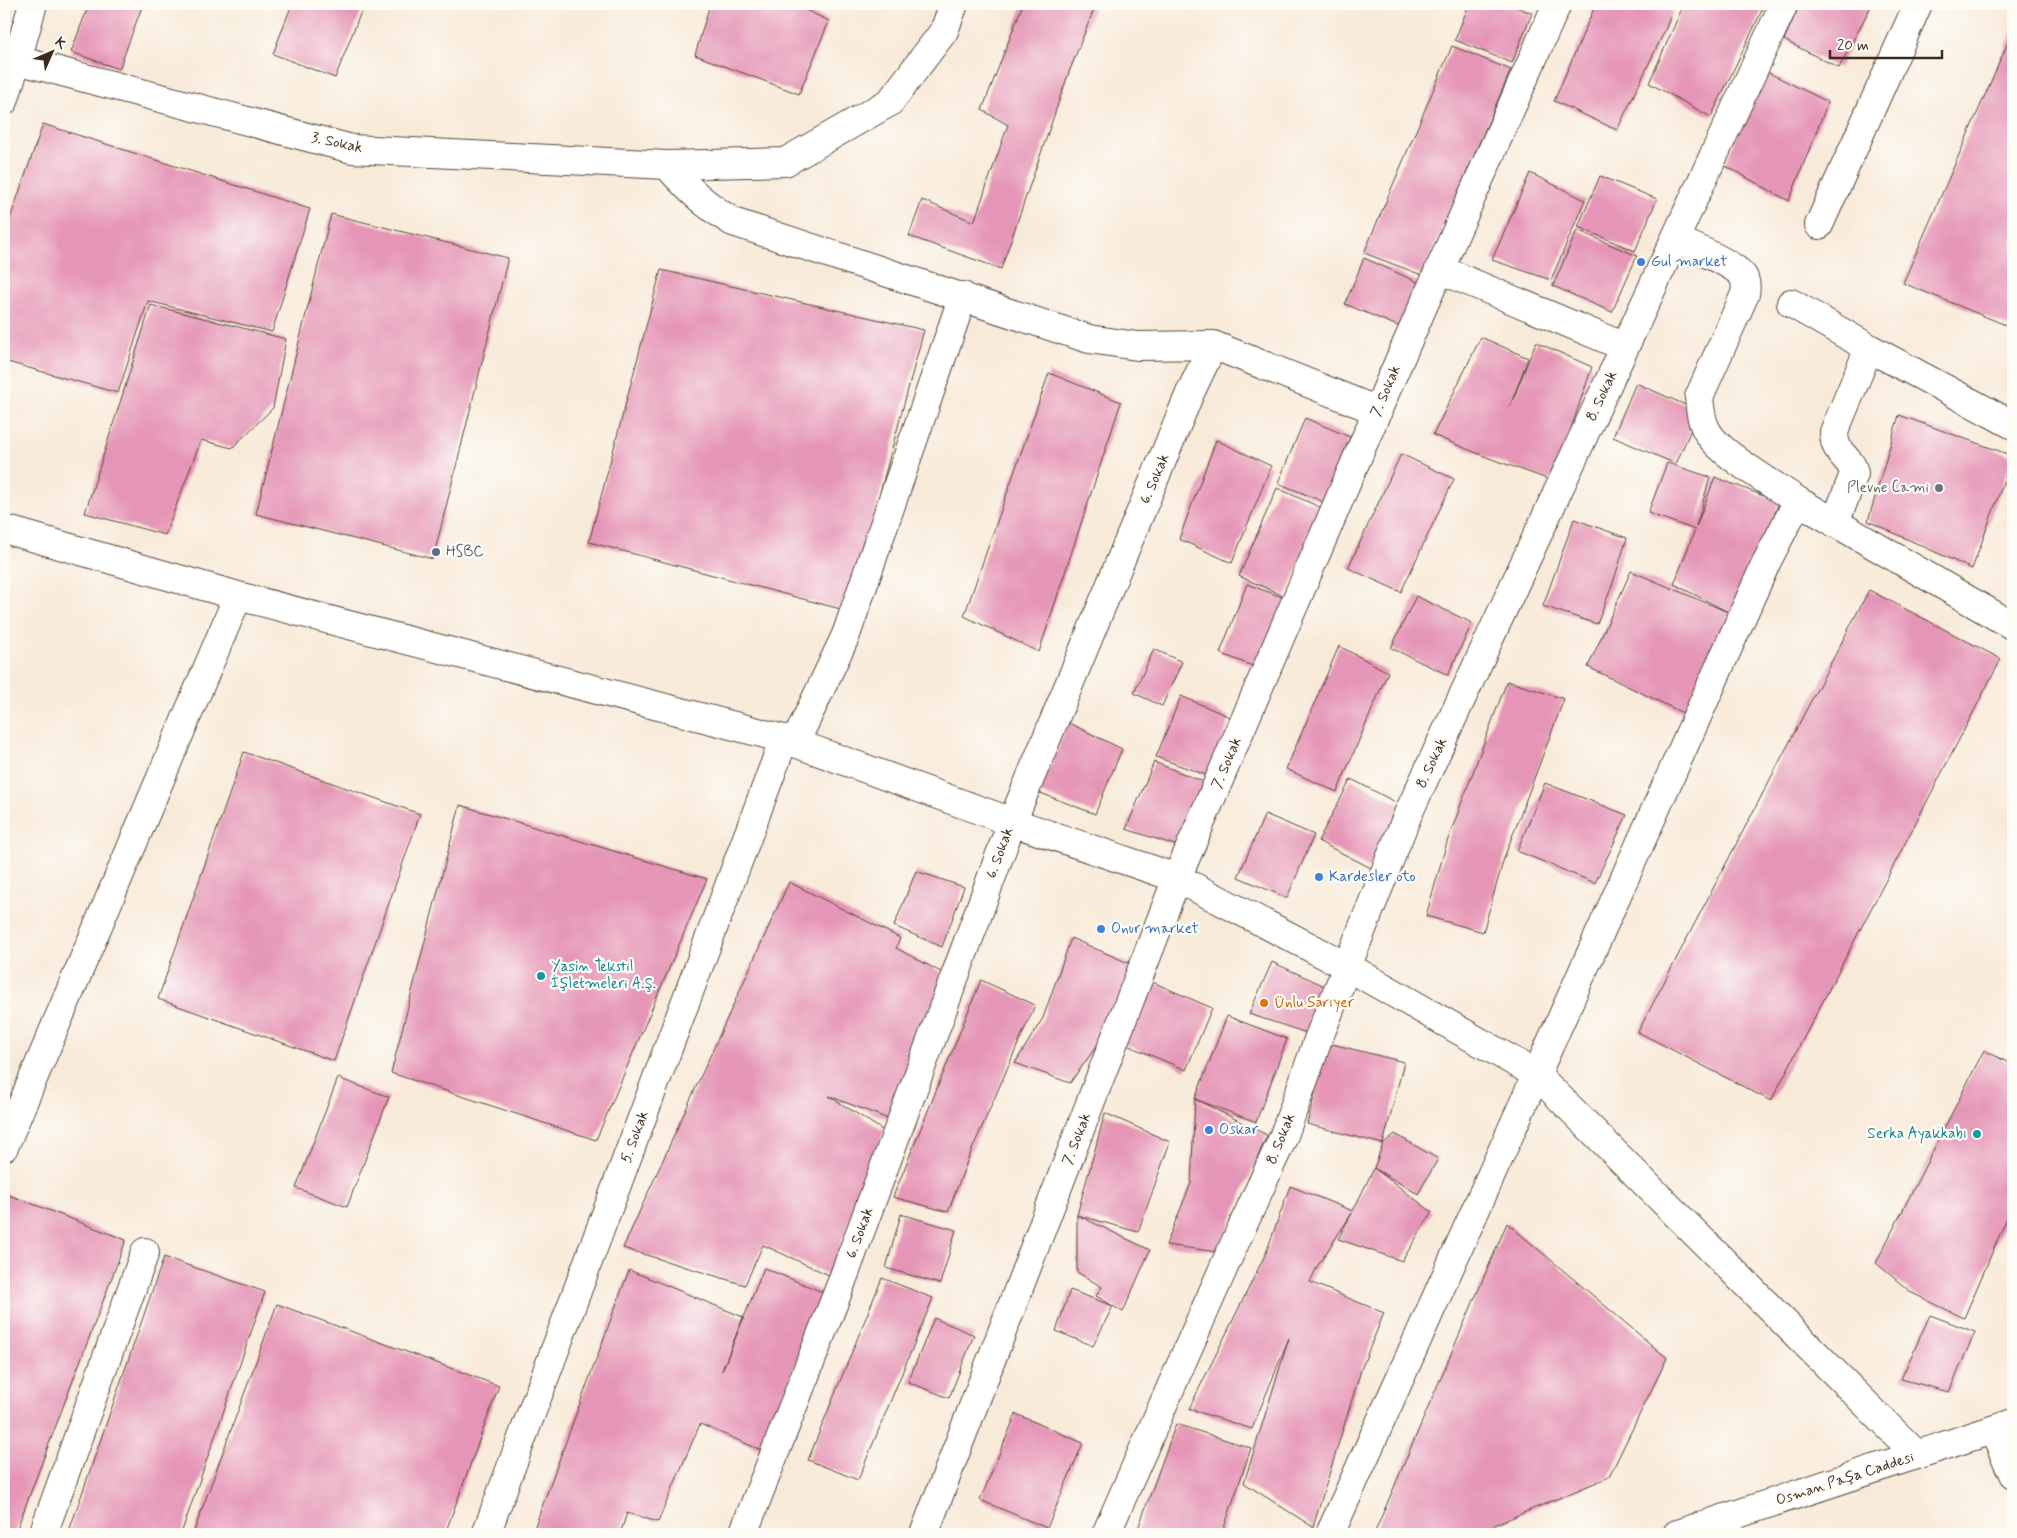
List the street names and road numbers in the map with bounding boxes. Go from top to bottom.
street label: 3. Sokak [310,128,364,158]
street label: 7. Sokak [1366,362,1406,420]
street label: 8. Sokak [1582,367,1622,425]
street label: 6. Sokak [1135,451,1175,507]
street label: 7. Sokak [1207,734,1247,792]
street label: 8. Sokak [1412,734,1452,792]
street label: 6. Sokak [982,825,1018,881]
street label: 5. Sokak [616,1108,654,1166]
street label: 7. Sokak [1058,1110,1096,1168]
street label: 8. Sokak [1262,1110,1300,1168]
street label: 6. Sokak [842,1205,878,1261]
street label: Osman Paşa Caddesi [1773,1447,1917,1511]

